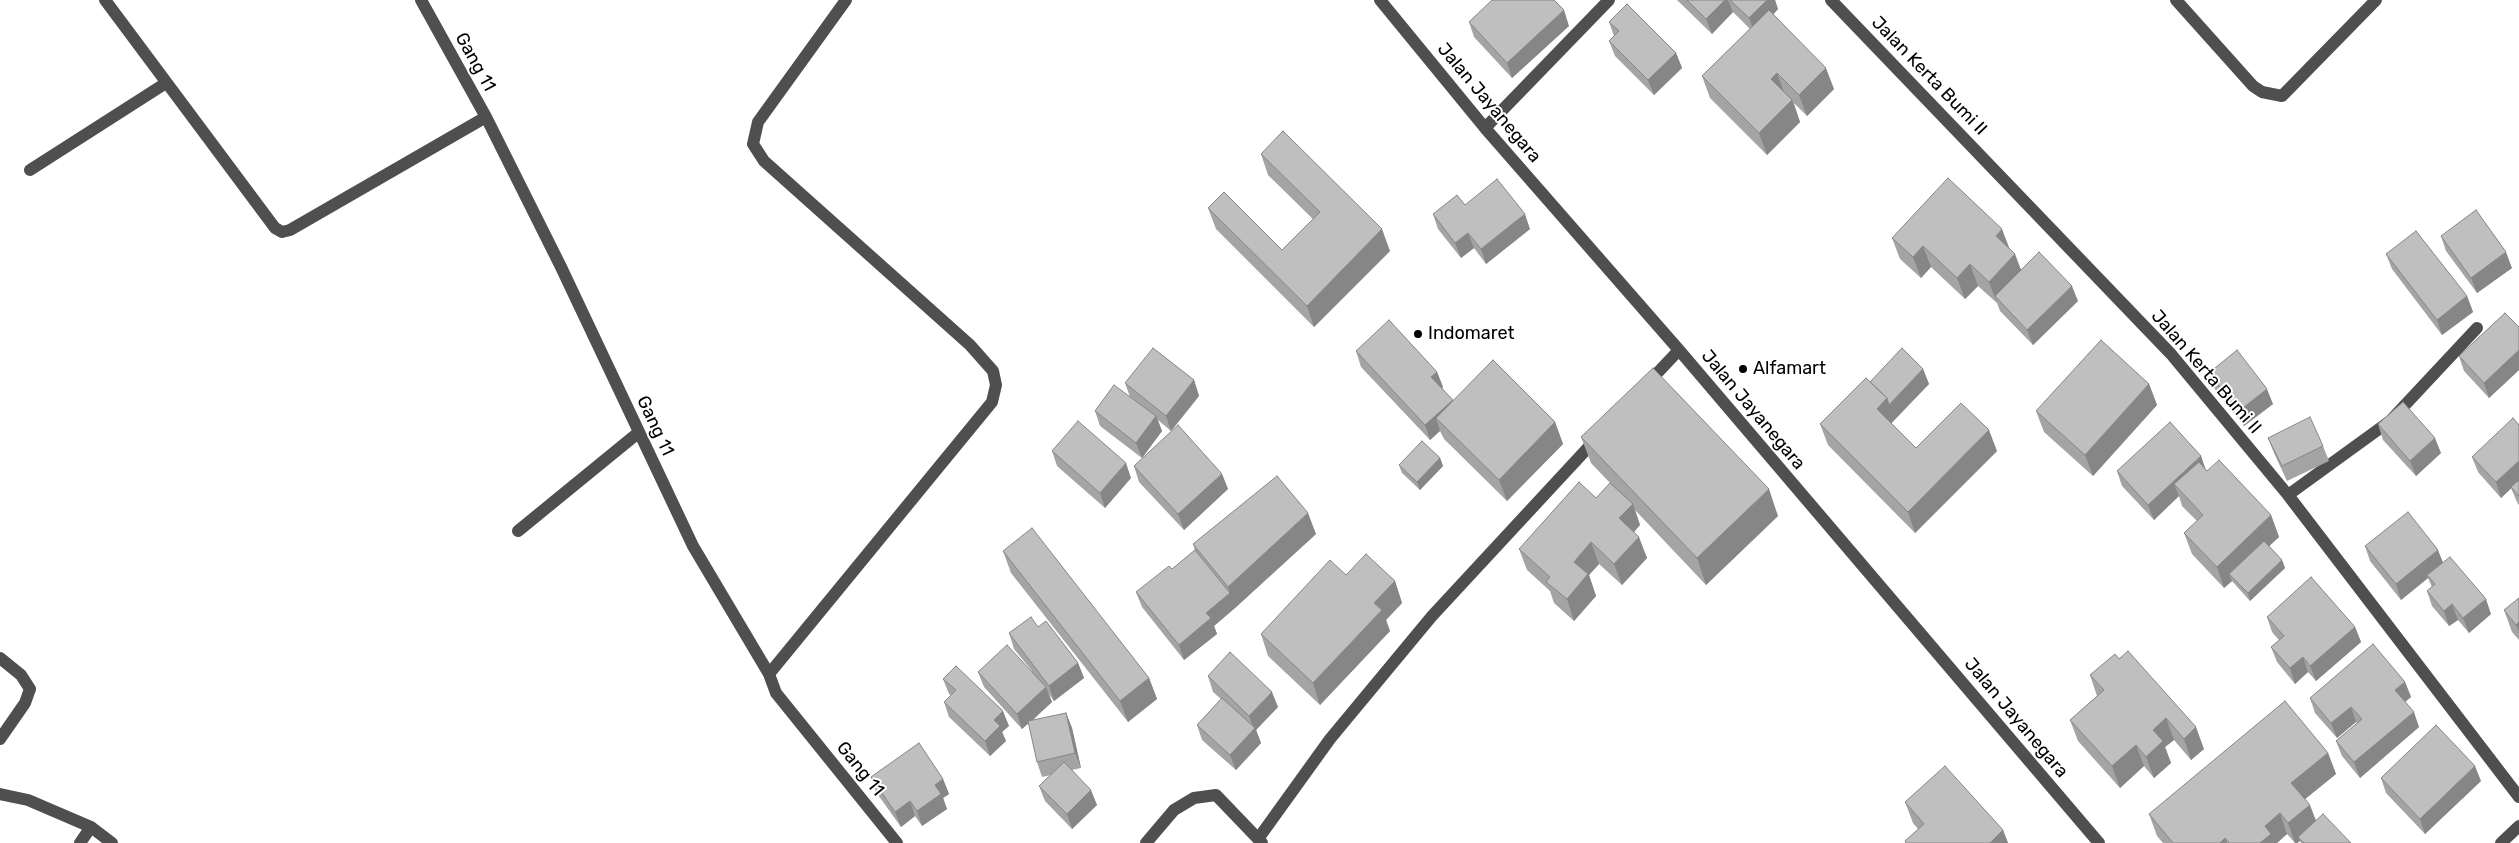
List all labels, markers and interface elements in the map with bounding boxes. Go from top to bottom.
street label: Jalan Kerta Bumi II [1867,12,1991,140]
street label: Gang 11 [450,29,500,95]
street label: Jalan Jayanegara [1433,39,1545,167]
street label: Jalan Kerta Bumi II [2146,306,2266,438]
place label: Indomaret [1428,323,1515,345]
marker: Indomaret [1412,328,1424,340]
street label: Jalan Jayanegara [1697,346,1809,474]
place label: Alfamart [1753,358,1826,380]
marker: Alfamart [1737,363,1749,375]
street label: Gang 11 [632,393,678,459]
street label: Jalan Jayanegara [1960,654,2072,782]
street label: Gang 11 [832,737,888,801]

